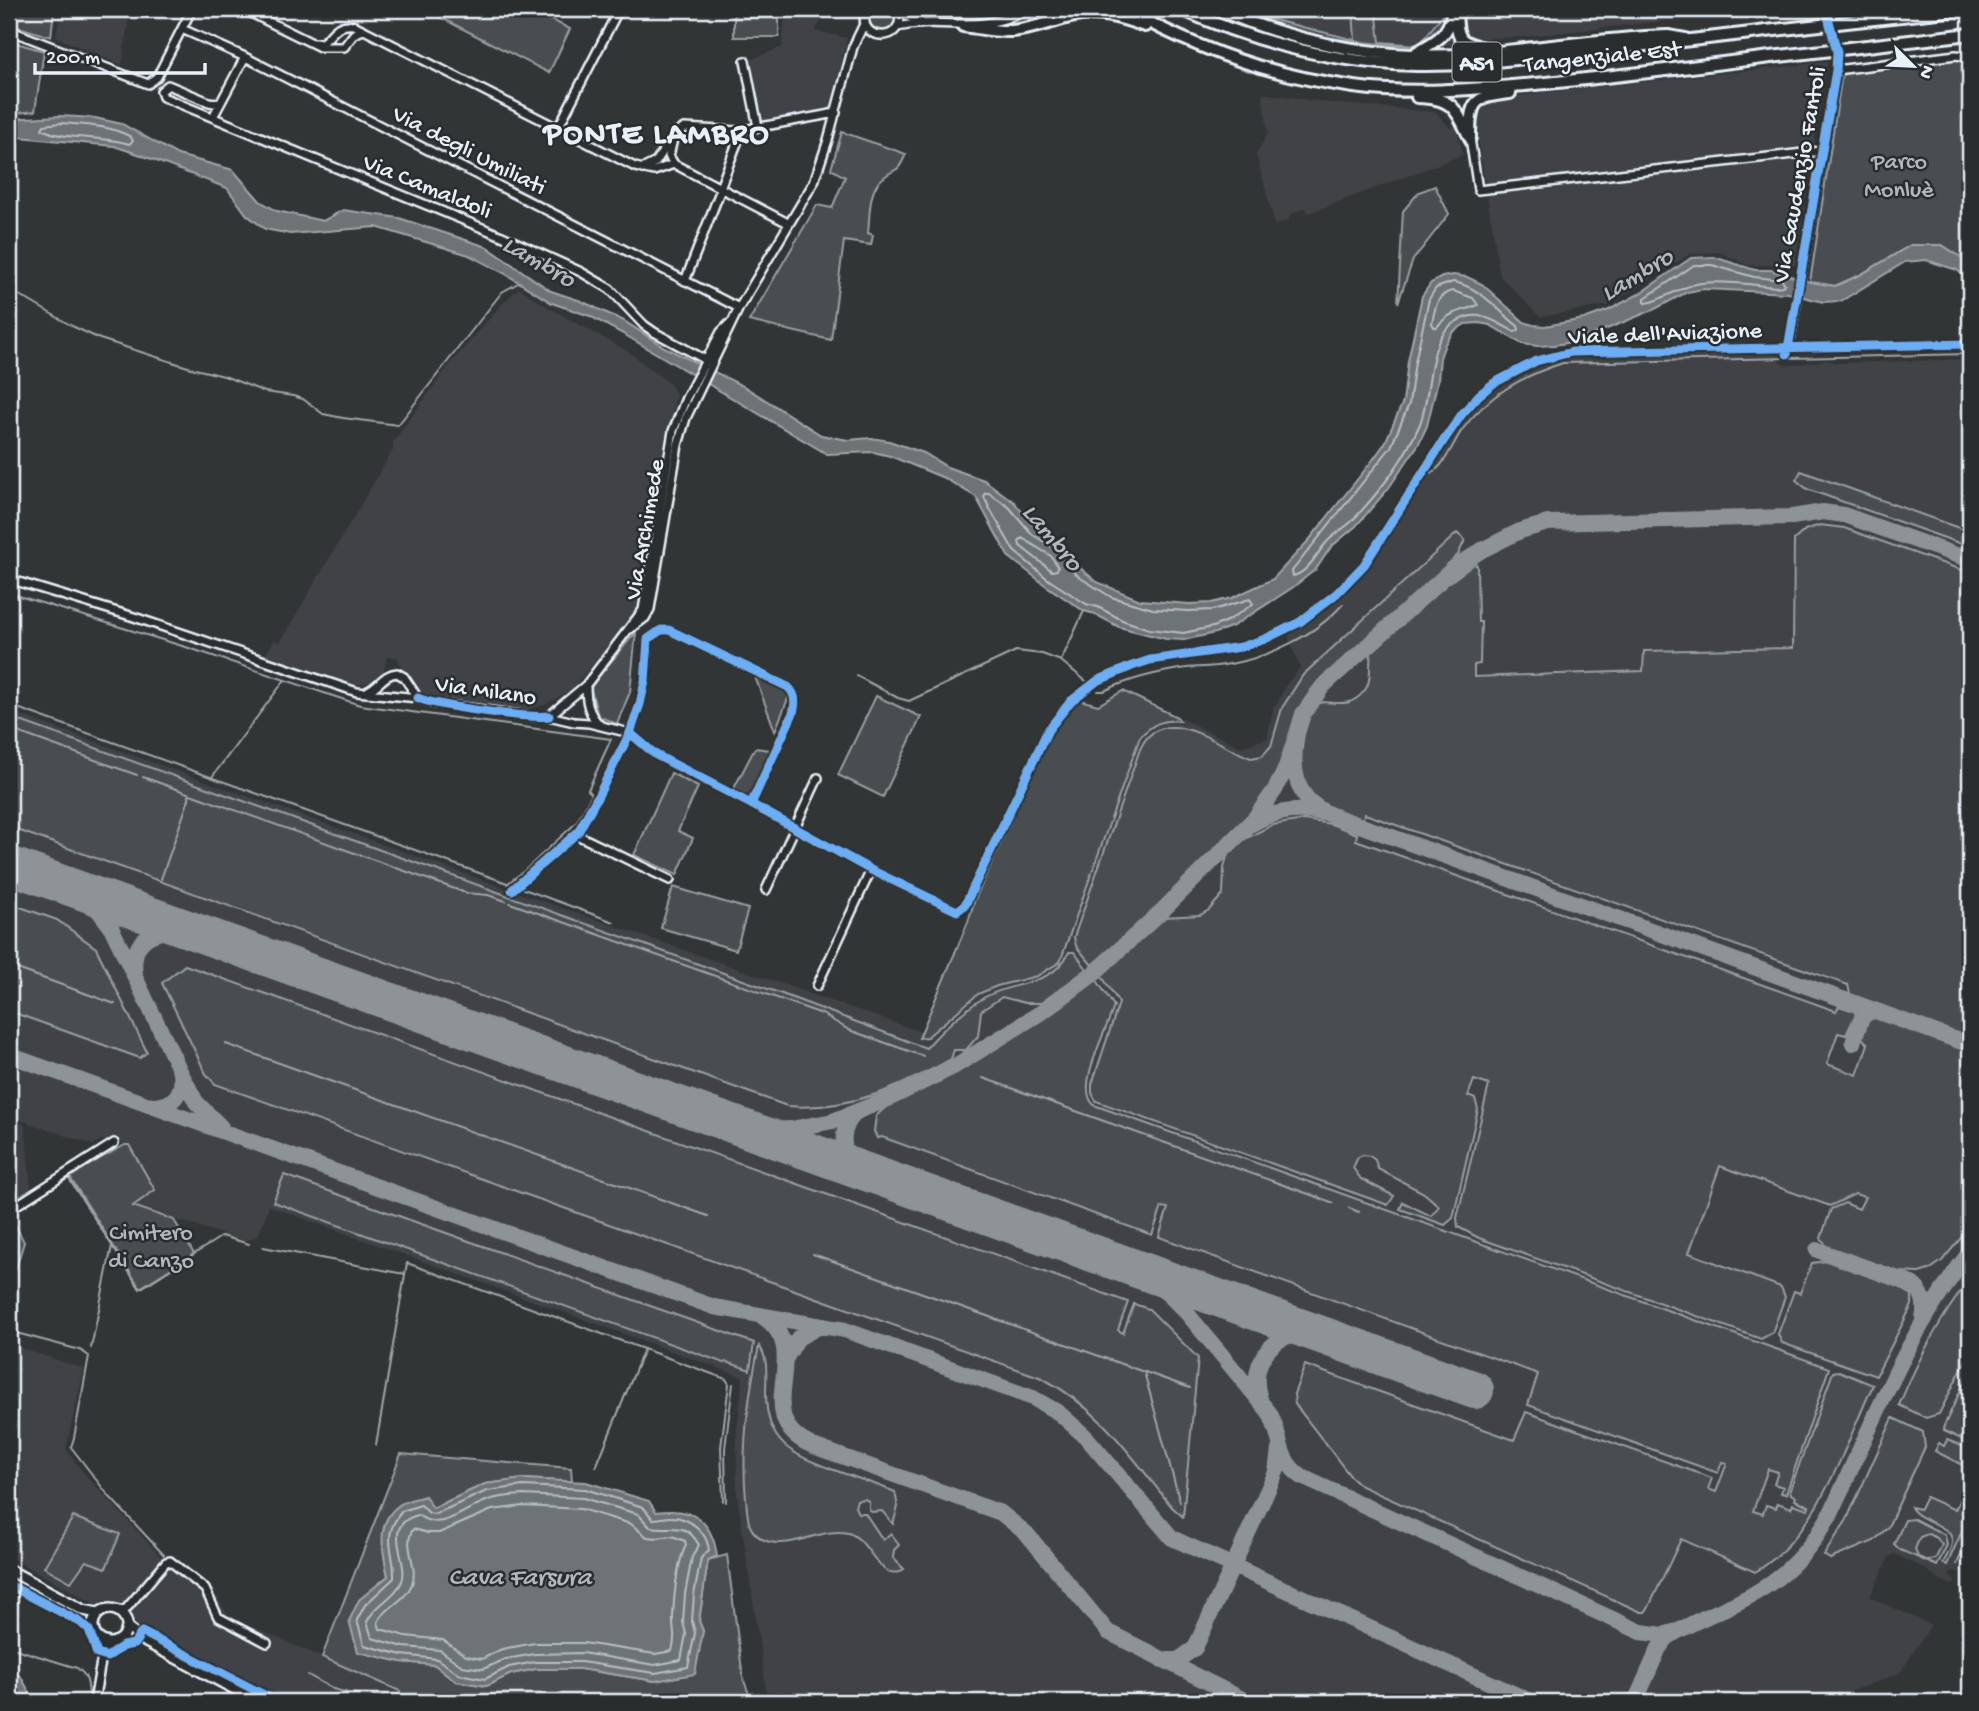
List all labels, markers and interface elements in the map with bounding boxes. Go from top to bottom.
scale bar [35,32,205,76]
north arrow [1878,32,1948,102]
street label: Tangenziale Est [1521,36,1684,81]
road number: A51 [1452,43,1502,82]
text: 200 m [46,47,100,72]
text: N [1912,61,1938,82]
street label: Via Gaudenzio Fantoli [1768,64,1835,286]
street label: Via degli Umiliati [386,100,550,203]
district label: PONTE LAMBRO [542,117,770,155]
street label: Via Camaldoli [357,149,495,227]
park label: Parco Monluè [1864,149,1934,206]
water label: Lambro [496,231,581,298]
water label: Lambro [1597,242,1681,310]
street label: Viale dell'Aviazione [1567,318,1763,353]
street label: Via Archimede [620,456,673,603]
water label: Lambro [1013,499,1089,580]
street label: Via Milano [432,671,538,714]
park label: Cimitero di Canzo [108,1220,194,1277]
water label: Cava Farsura [449,1564,593,1595]

